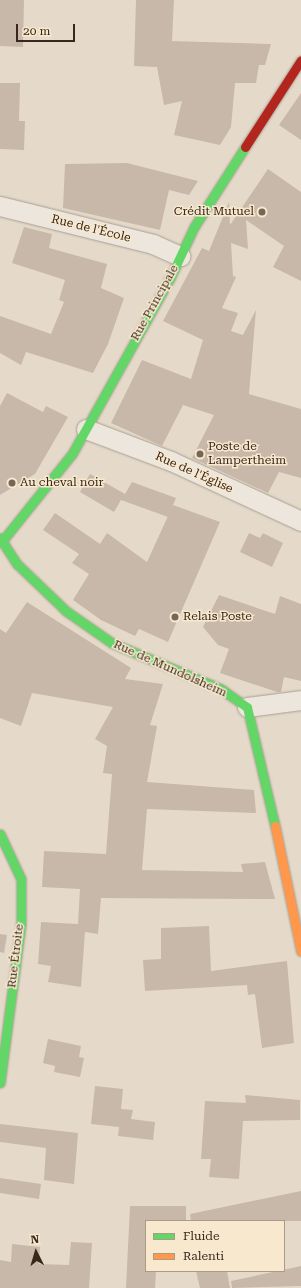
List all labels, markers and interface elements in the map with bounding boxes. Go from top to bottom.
scale bar [18,16,77,42]
text: 20 m [23,24,50,38]
place label: Crédit Mutuel [174,205,254,219]
marker: Crédit Mutuel [257,207,267,217]
street label: Rue de l'École [50,212,132,246]
street label: Rue Principale [128,263,182,343]
place label: Poste de Lampertheim [208,440,286,468]
street label: Rue de l'Église [153,449,235,497]
marker: Poste de Lampertheim [195,449,205,459]
place label: Au cheval noir [20,476,104,490]
marker: Au cheval noir [7,478,17,488]
place label: Relais Poste [183,610,252,624]
marker: Relais Poste [170,612,180,622]
street label: Rue de Mundolsheim [111,637,229,701]
street label: Rue Étroite [5,923,27,989]
legend [145,1220,285,1272]
text: Fluide [183,1229,220,1243]
north arrow [16,1232,56,1272]
text: N [30,1233,40,1246]
text: Ralenti [183,1249,224,1263]

